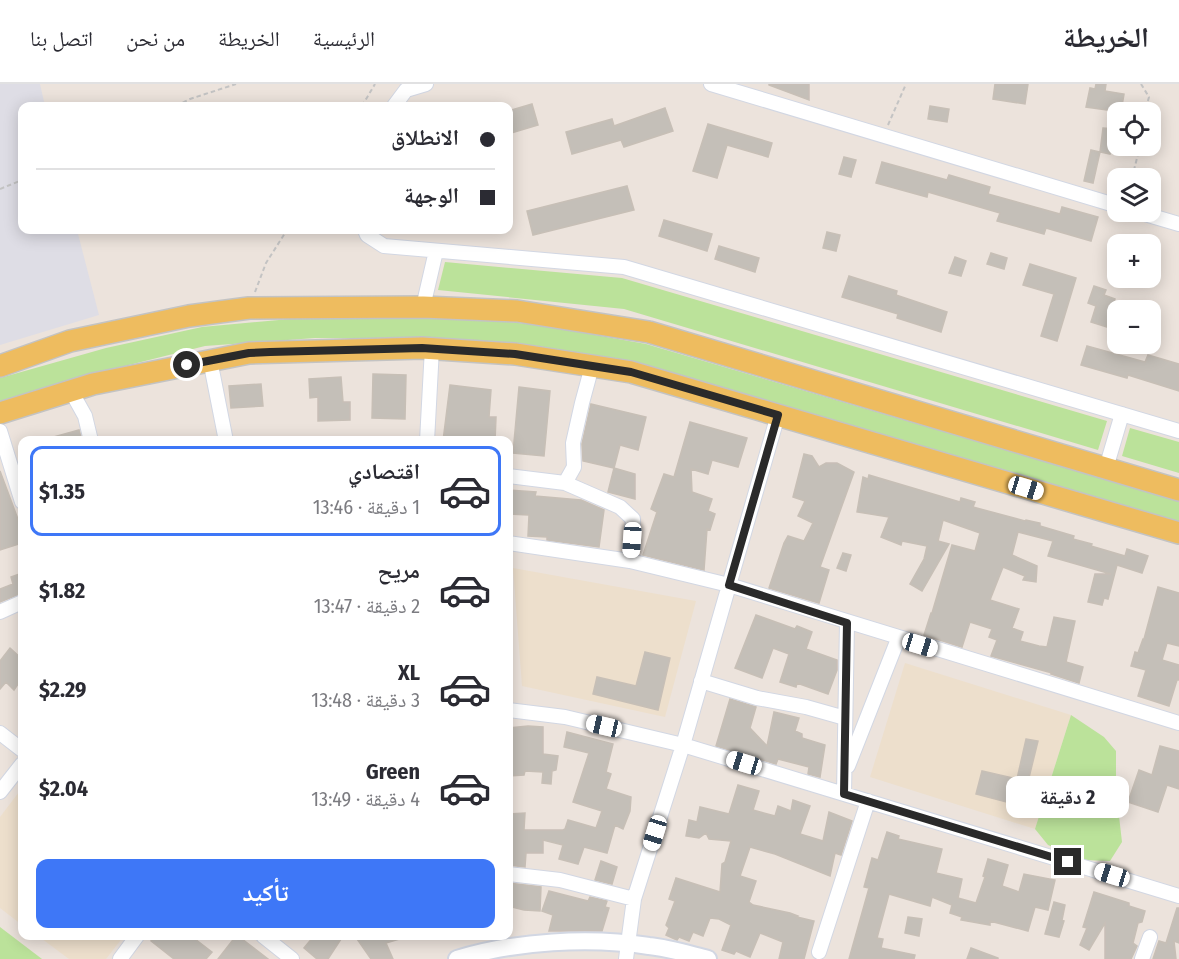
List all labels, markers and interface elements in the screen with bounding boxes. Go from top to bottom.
text: الخريطة [1063,21,1149,54]
text: اتصل بنا [30,26,93,52]
text: من نحن [126,26,185,52]
text: الخريطة [218,26,280,52]
text: الرئيسية [313,26,375,52]
map controls [1107,102,1161,354]
button: locate [1107,102,1161,156]
text: الانطلاق [391,124,459,151]
button: layers [1107,168,1161,222]
text: الوجهة [404,182,459,209]
button: + [1107,234,1161,288]
button: − [1107,300,1161,354]
route start [173,351,200,378]
text: اقتصادي [348,458,420,485]
icon: car [438,464,492,518]
car [1006,474,1046,502]
text: $1.35 [39,478,85,505]
text: 1 دقيقة · 13:46 [313,495,420,519]
car [622,521,642,559]
text: مريح [377,557,420,584]
icon: car [438,563,492,617]
text: $1.82 [39,577,85,604]
text: 2 دقيقة · 13:47 [314,594,420,618]
car [900,631,940,659]
text: XL [398,659,420,686]
icon: car [438,662,492,716]
text: $2.29 [39,676,86,703]
text: 3 دقيقة · 13:48 [311,688,420,712]
car [584,713,624,739]
car [724,749,764,777]
text: Green [366,758,420,785]
icon: car [438,761,492,815]
text: $2.04 [39,775,88,802]
callout: 2 دقيقة [1006,775,1130,817]
text: 2 دقيقة [1040,785,1095,809]
text: 4 دقيقة · 13:49 [311,787,420,811]
car [641,813,669,853]
route end [1054,848,1081,875]
button: تأكيد [36,859,495,928]
car [1092,861,1132,889]

